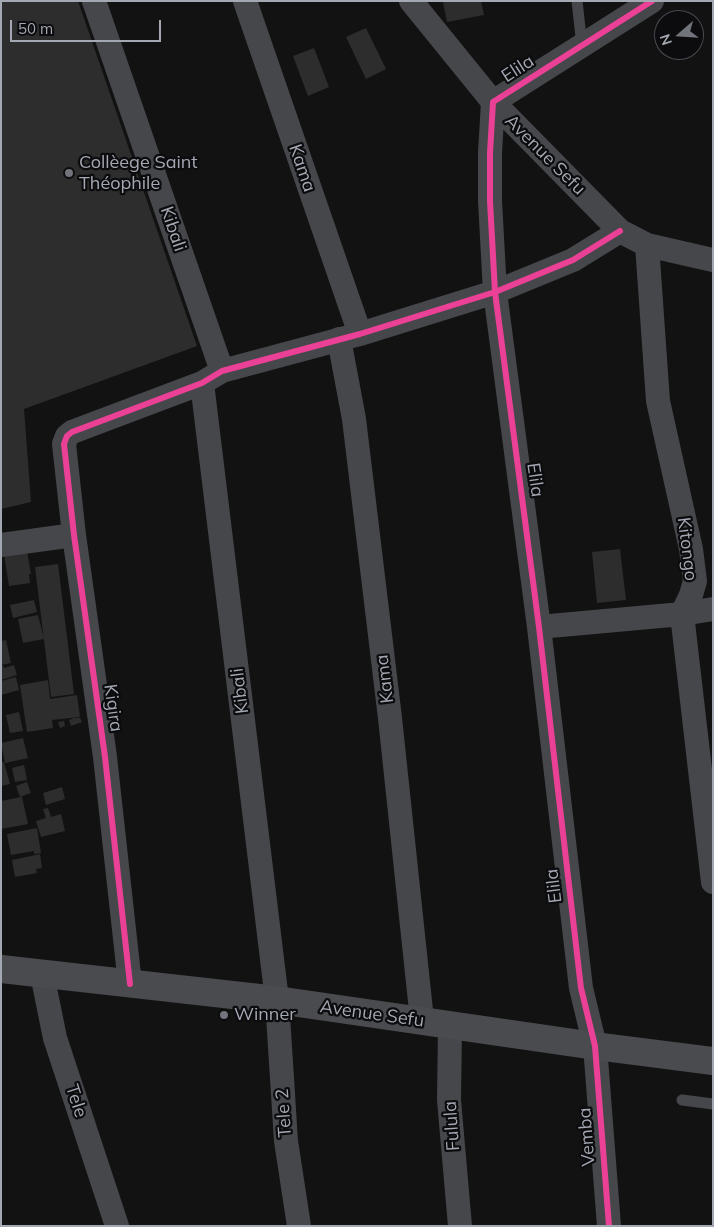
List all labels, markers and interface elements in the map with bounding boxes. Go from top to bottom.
scale bar [12,10,164,42]
north arrow [654,10,704,60]
text: 50 m [18,19,53,38]
text: N [656,32,676,47]
street label: Elila [498,51,538,87]
street label: Avenue Sefu [500,110,590,200]
street label: Kama [284,141,320,195]
place label: Collèege Saint Théophile [79,152,198,194]
marker: Collèege Saint Théophile [63,167,75,179]
street label: Kibali [155,204,191,254]
street label: Elila [522,462,548,498]
street label: Kitongo [672,516,702,582]
street label: Kama [371,653,399,705]
street label: Kibali [226,667,254,715]
street label: Kigira [99,683,127,733]
street label: Elila [541,868,567,904]
street label: Avenue Sefu [319,996,425,1032]
place label: Winner [234,1004,296,1026]
marker: Winner [218,1009,230,1021]
street label: Tele [61,1082,91,1120]
street label: Tele 2 [272,1088,296,1138]
street label: Fulula [439,1100,465,1152]
street label: Vemba [574,1107,600,1167]

